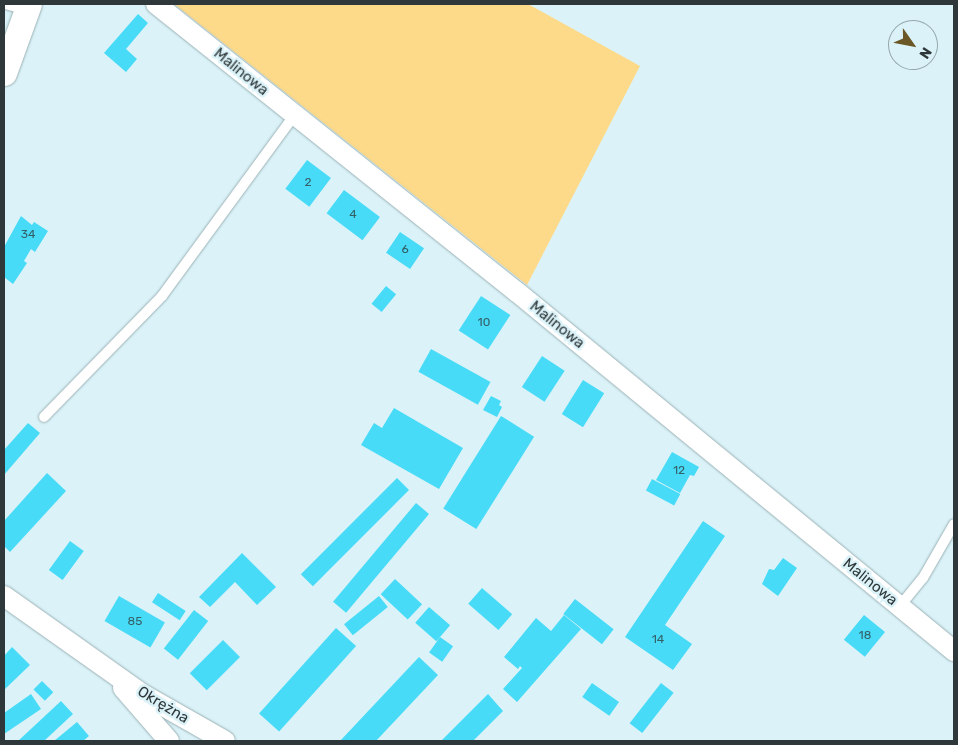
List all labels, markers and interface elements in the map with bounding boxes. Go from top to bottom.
north arrow [888,20,938,70]
text: N [915,44,935,62]
street label: Malinowa [210,45,272,99]
house number: 2 [304,176,312,190]
house number: 4 [349,208,357,222]
house number: 34 [21,228,35,242]
house number: 6 [401,243,409,257]
street label: Malinowa [526,298,588,352]
house number: 10 [478,316,490,330]
house number: 12 [673,464,685,478]
street label: Malinowa [839,555,901,609]
house number: 85 [128,615,142,629]
house number: 18 [859,629,871,643]
house number: 14 [652,633,664,647]
street label: Okrężna [134,683,192,727]

